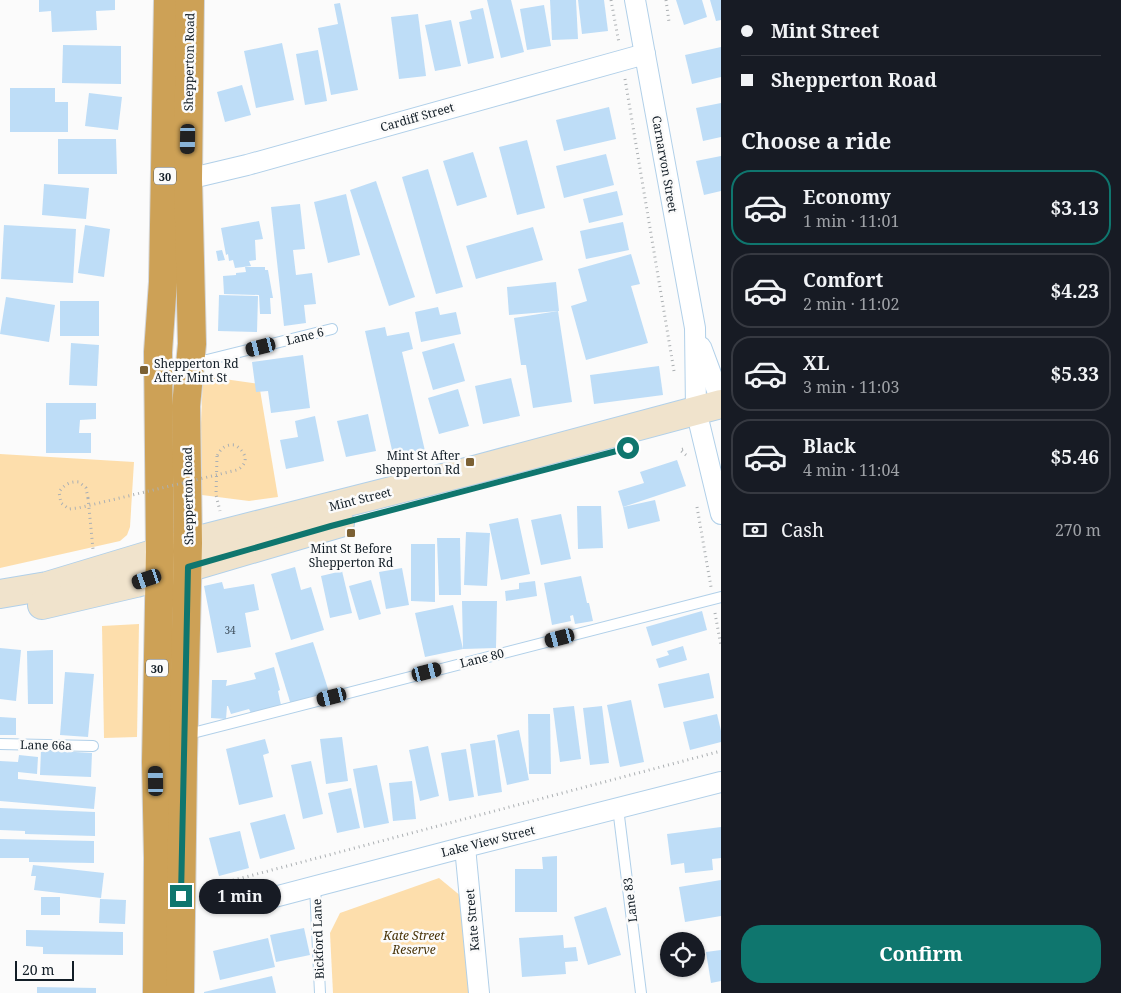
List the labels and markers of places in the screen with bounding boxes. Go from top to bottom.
place label: Shepperton Rd After Mint St [154,355,239,386]
marker: Shepperton Rd After Mint St [138,364,150,376]
place label: Mint St After Shepperton Rd [375,447,461,478]
marker: Mint St After Shepperton Rd [464,456,476,468]
marker: Mint St Before Shepperton Rd [345,527,357,539]
place label: Mint St Before Shepperton Rd [309,540,394,571]

